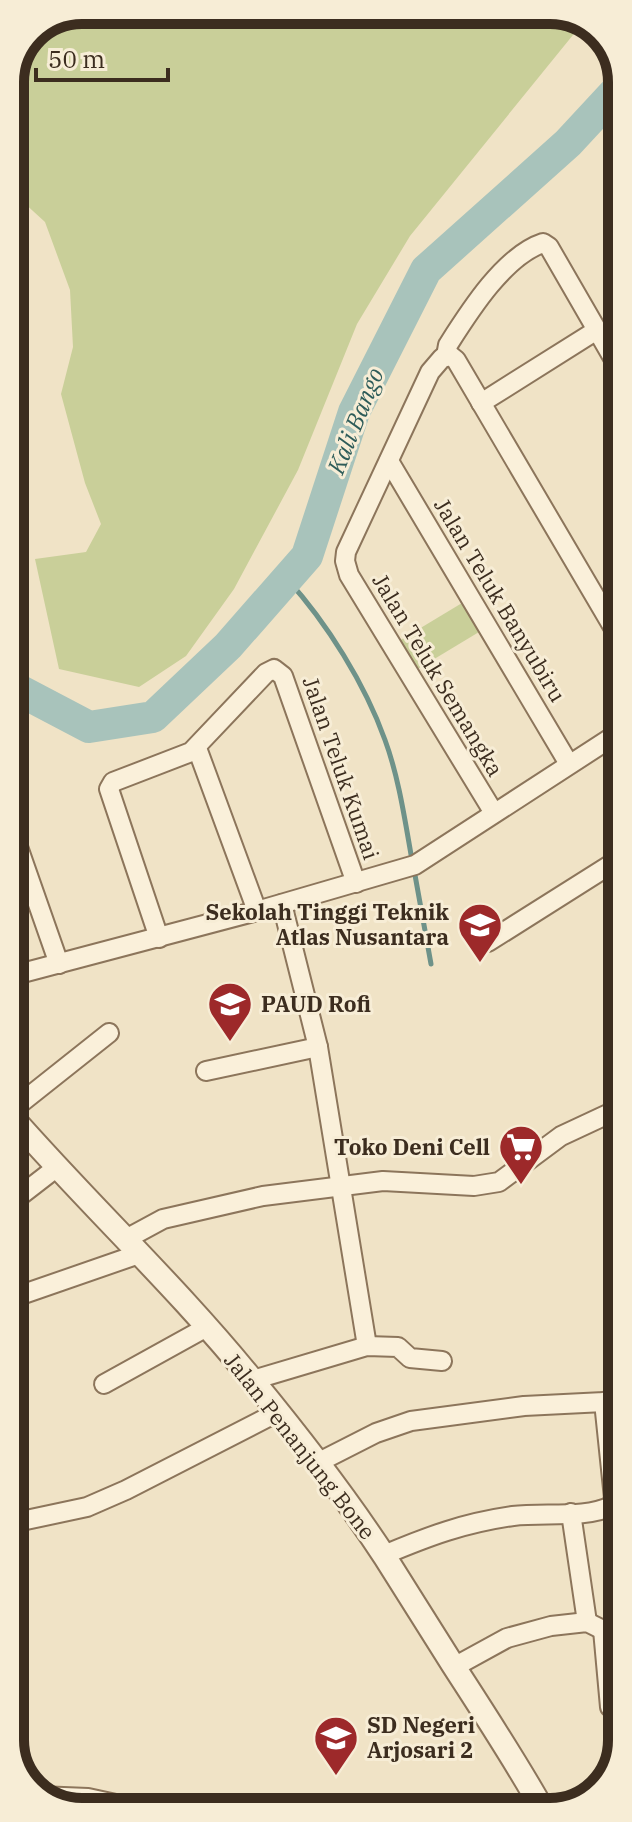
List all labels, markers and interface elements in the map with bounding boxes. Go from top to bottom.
scale bar [36,32,168,82]
text: 50 m [48,43,105,75]
water label: Kali Bango [319,363,391,479]
street label: Jalan Teluk Banyubiru [428,492,573,707]
street label: Jalan Teluk Semangka [366,568,511,781]
street label: Jalan Teluk Kumai [297,673,386,863]
place label: Sekolah Tinggi Teknik Atlas Nusantara [206,897,449,951]
school or university icon: Sekolah Tinggi Teknik Atlas Nusantara [456,901,504,964]
school or university icon: PAUD Rofi [206,980,254,1043]
place label: PAUD Rofi [261,989,371,1018]
supermarket icon: Toko Deni Cell [497,1123,545,1186]
place label: Toko Deni Cell [334,1132,490,1161]
street label: Jalan Penanjung Bone [218,1346,382,1545]
place label: SD Negeri Arjosari 2 [367,1710,475,1764]
school or university icon: SD Negeri Arjosari 2 [312,1714,360,1777]

